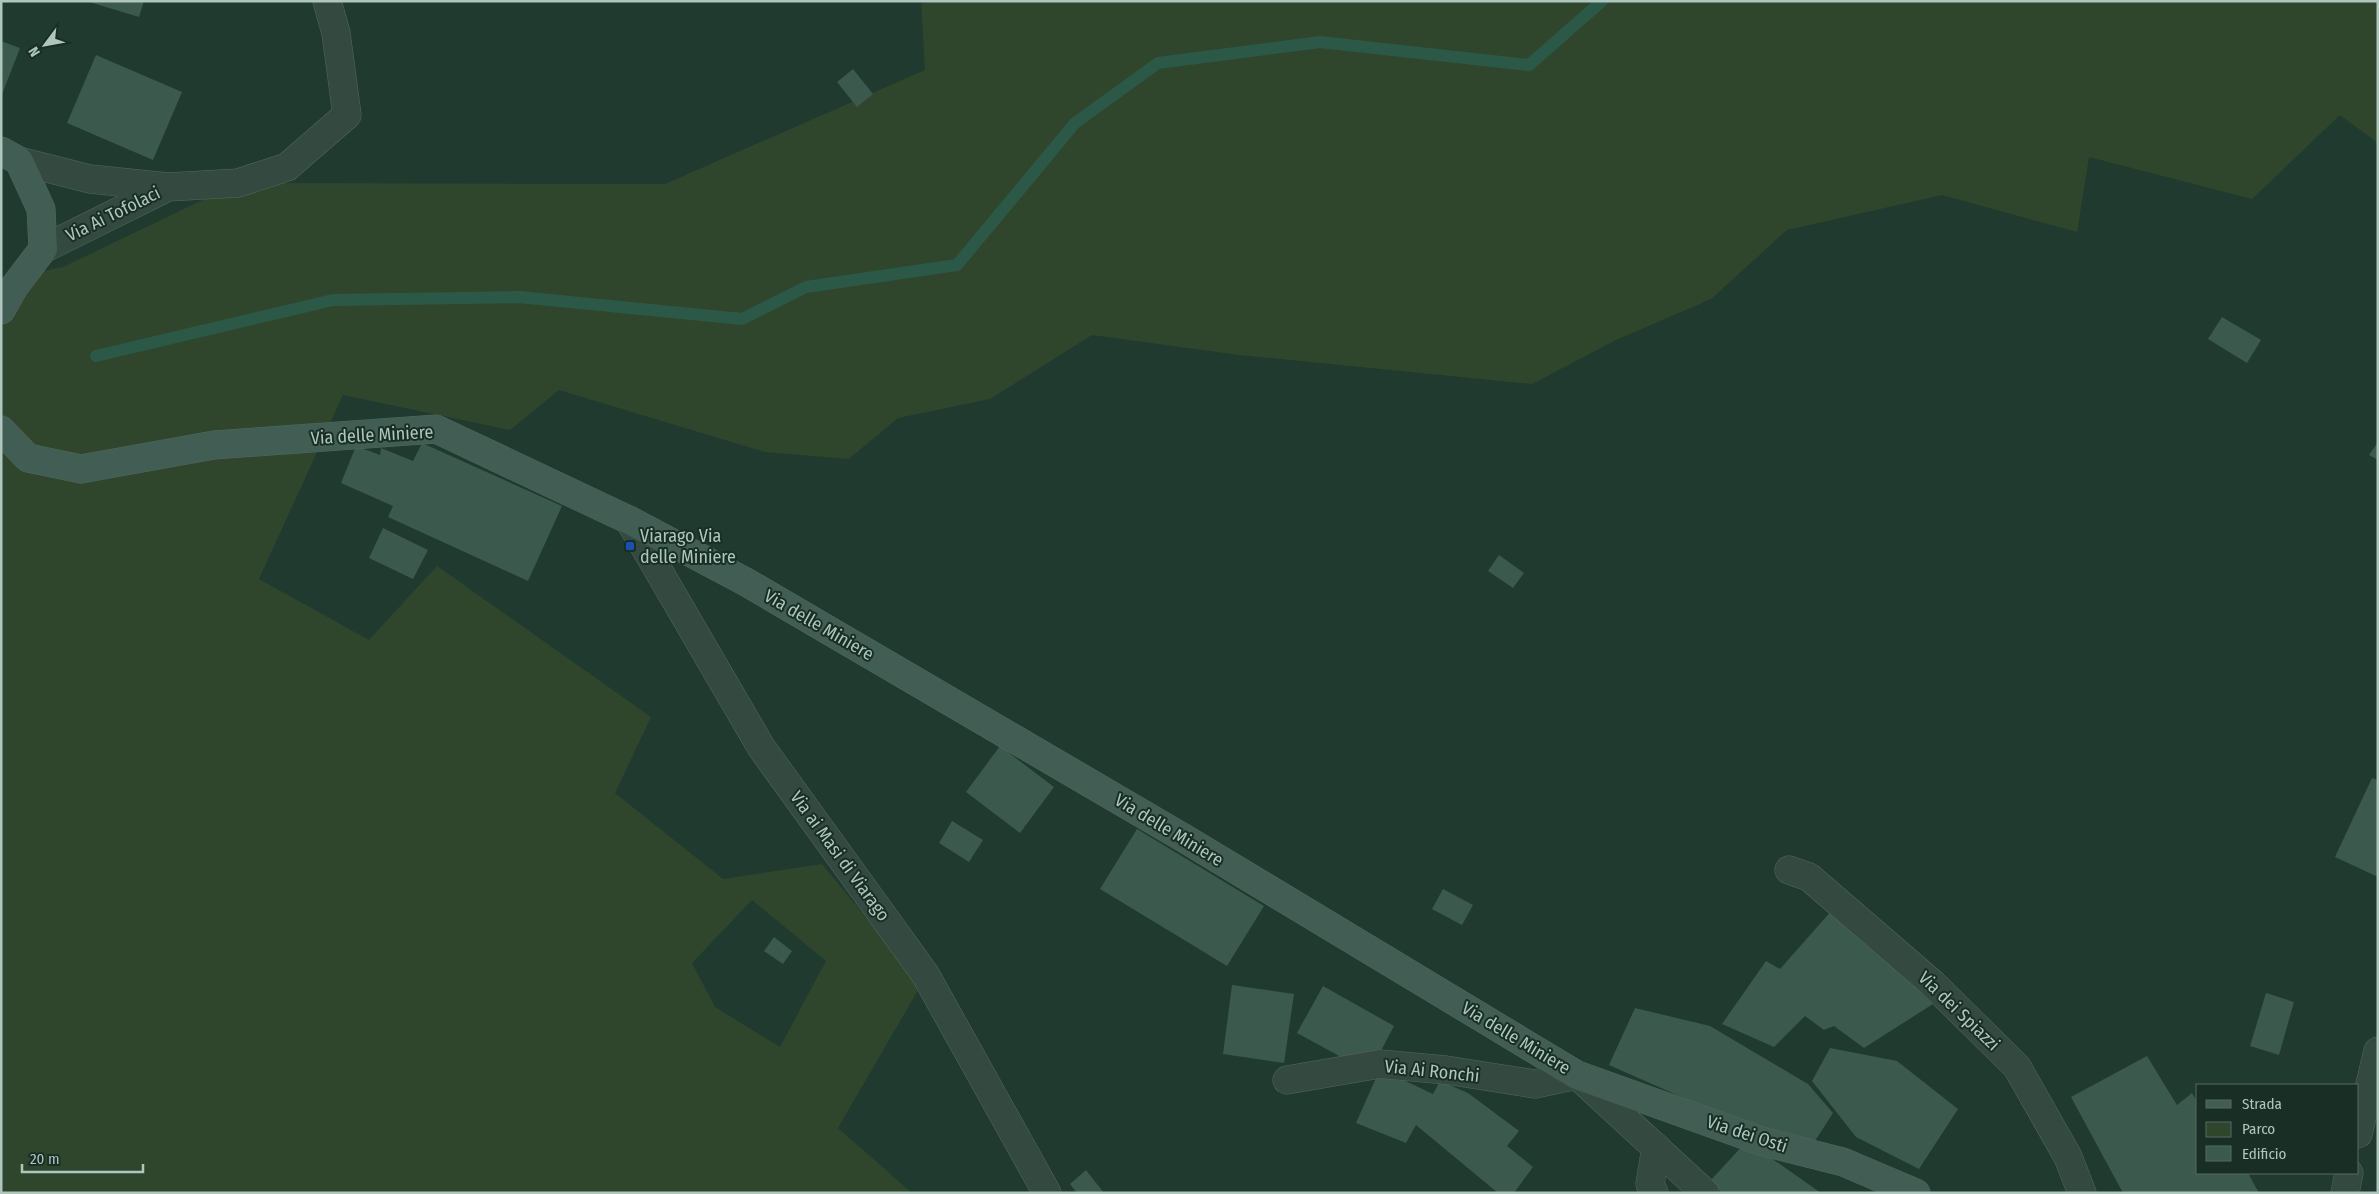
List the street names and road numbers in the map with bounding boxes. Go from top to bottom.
street label: Via Ai Tofolaci [62,182,164,246]
street label: Via delle Miniere [310,421,434,449]
street label: Via delle Miniere [760,585,878,665]
street label: Via ai Masi di Viarago [785,787,895,925]
street label: Via delle Miniere [1111,789,1227,871]
street label: Via dei Spiazzi [1914,967,2004,1055]
street label: Via delle Miniere [1458,997,1574,1079]
street label: Via Ai Ronchi [1384,1055,1480,1087]
street label: Via dei Osti [1704,1111,1790,1157]

